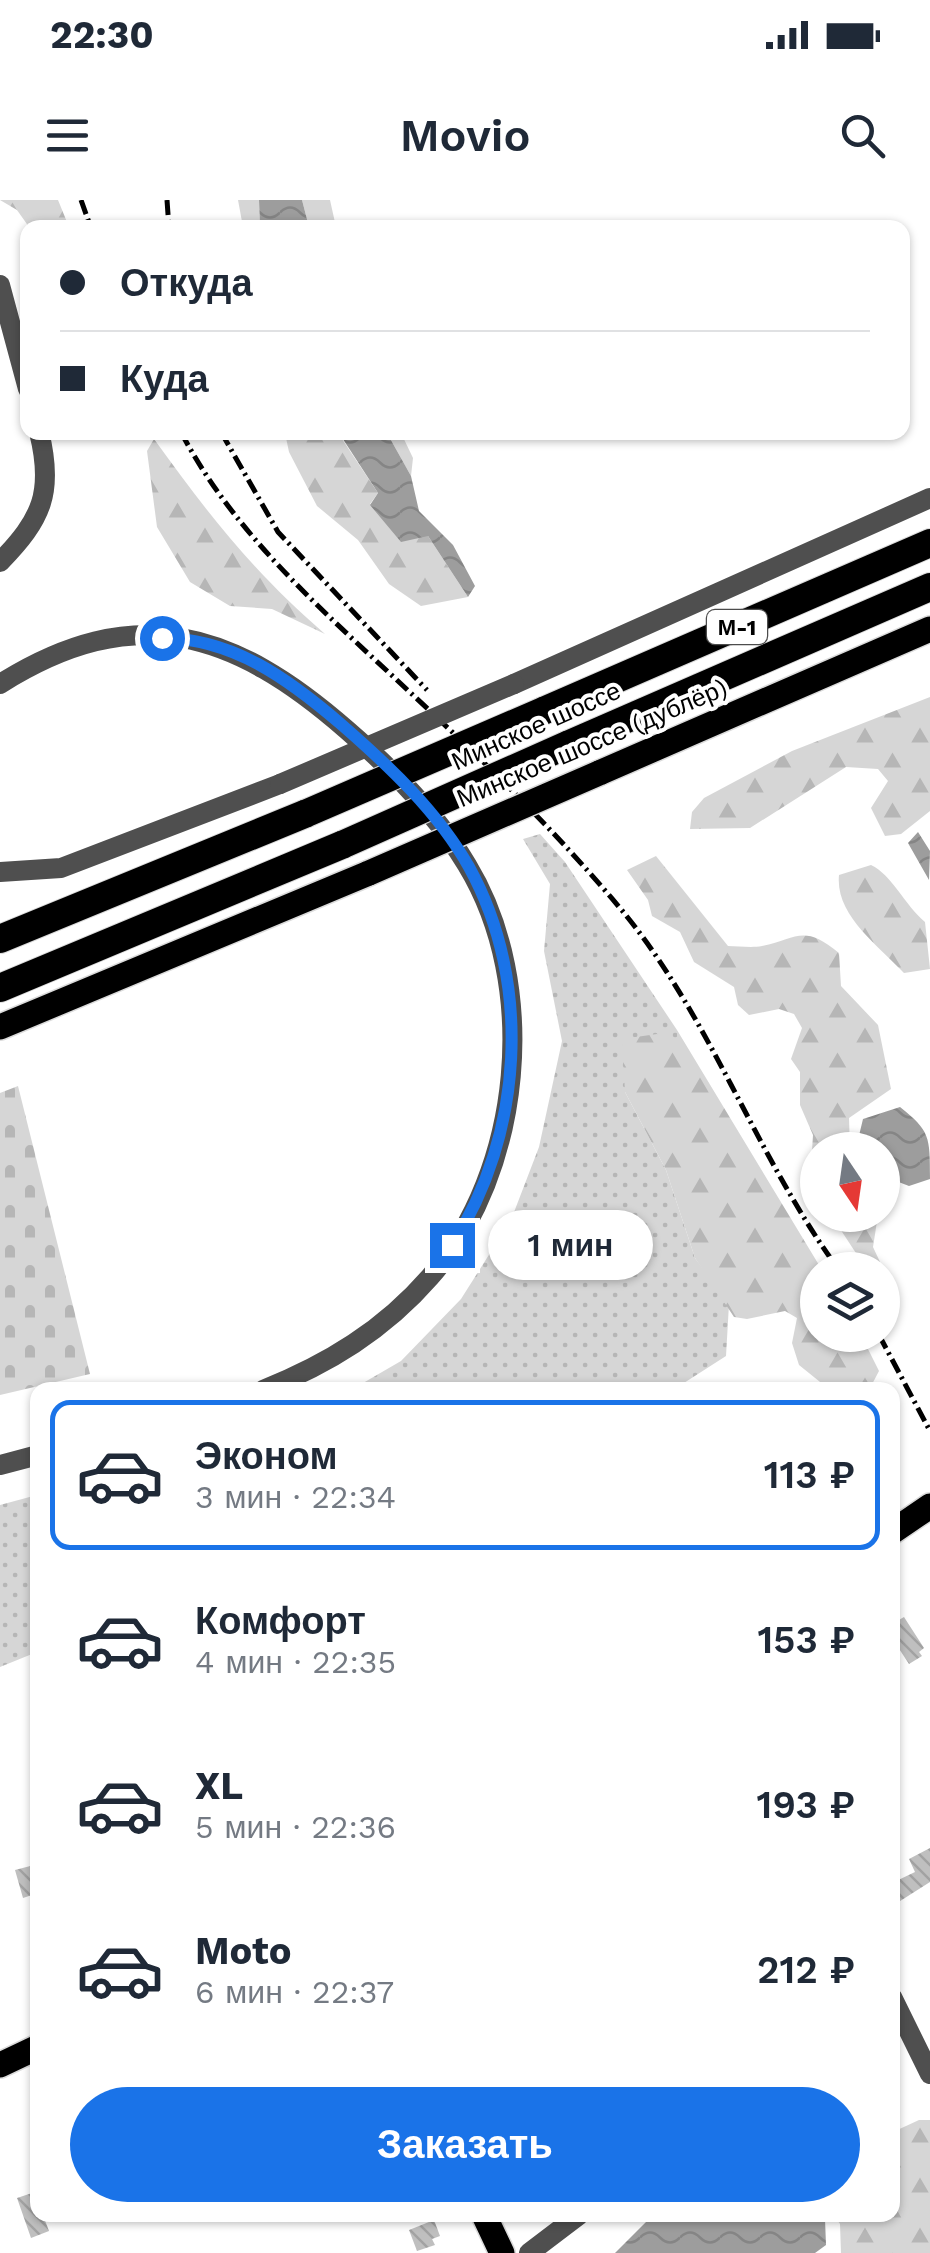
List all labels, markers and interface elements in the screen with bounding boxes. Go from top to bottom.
text: 22:30 [50,13,154,57]
icon: menu [40,108,95,163]
icon: search [835,108,890,163]
text: Movio [400,109,530,162]
text: Откуда [120,261,253,305]
text: Куда [120,357,209,401]
road number: М-1 [707,610,767,644]
route start [140,616,185,661]
street label: Минское шоссе (дублёр) [453,673,731,813]
street label: Минское шоссе [447,676,625,776]
north arrow [800,1132,900,1232]
map controls [800,1132,900,1352]
callout: 1 мин [487,1210,652,1280]
route end [430,1223,475,1268]
text: 1 мин [528,1226,613,1264]
button: layers [800,1252,900,1352]
icon: car [75,1430,165,1520]
text: Эконом [195,1434,338,1478]
text: 113 ₽ [764,1453,855,1497]
text: 3 мин · 22:34 [195,1478,396,1516]
icon: car [75,1595,165,1685]
text: Комфорт [195,1599,366,1643]
text: 153 ₽ [757,1618,855,1662]
text: 4 мин · 22:35 [195,1643,396,1681]
icon: car [75,1760,165,1850]
text: XL [195,1764,243,1808]
text: 193 ₽ [757,1783,855,1827]
text: 5 мин · 22:36 [195,1808,396,1846]
icon: car [75,1925,165,2015]
text: Moto [195,1929,291,1973]
text: 212 ₽ [757,1948,855,1992]
text: 6 мин · 22:37 [195,1973,394,2011]
button: Заказать [70,2087,860,2202]

